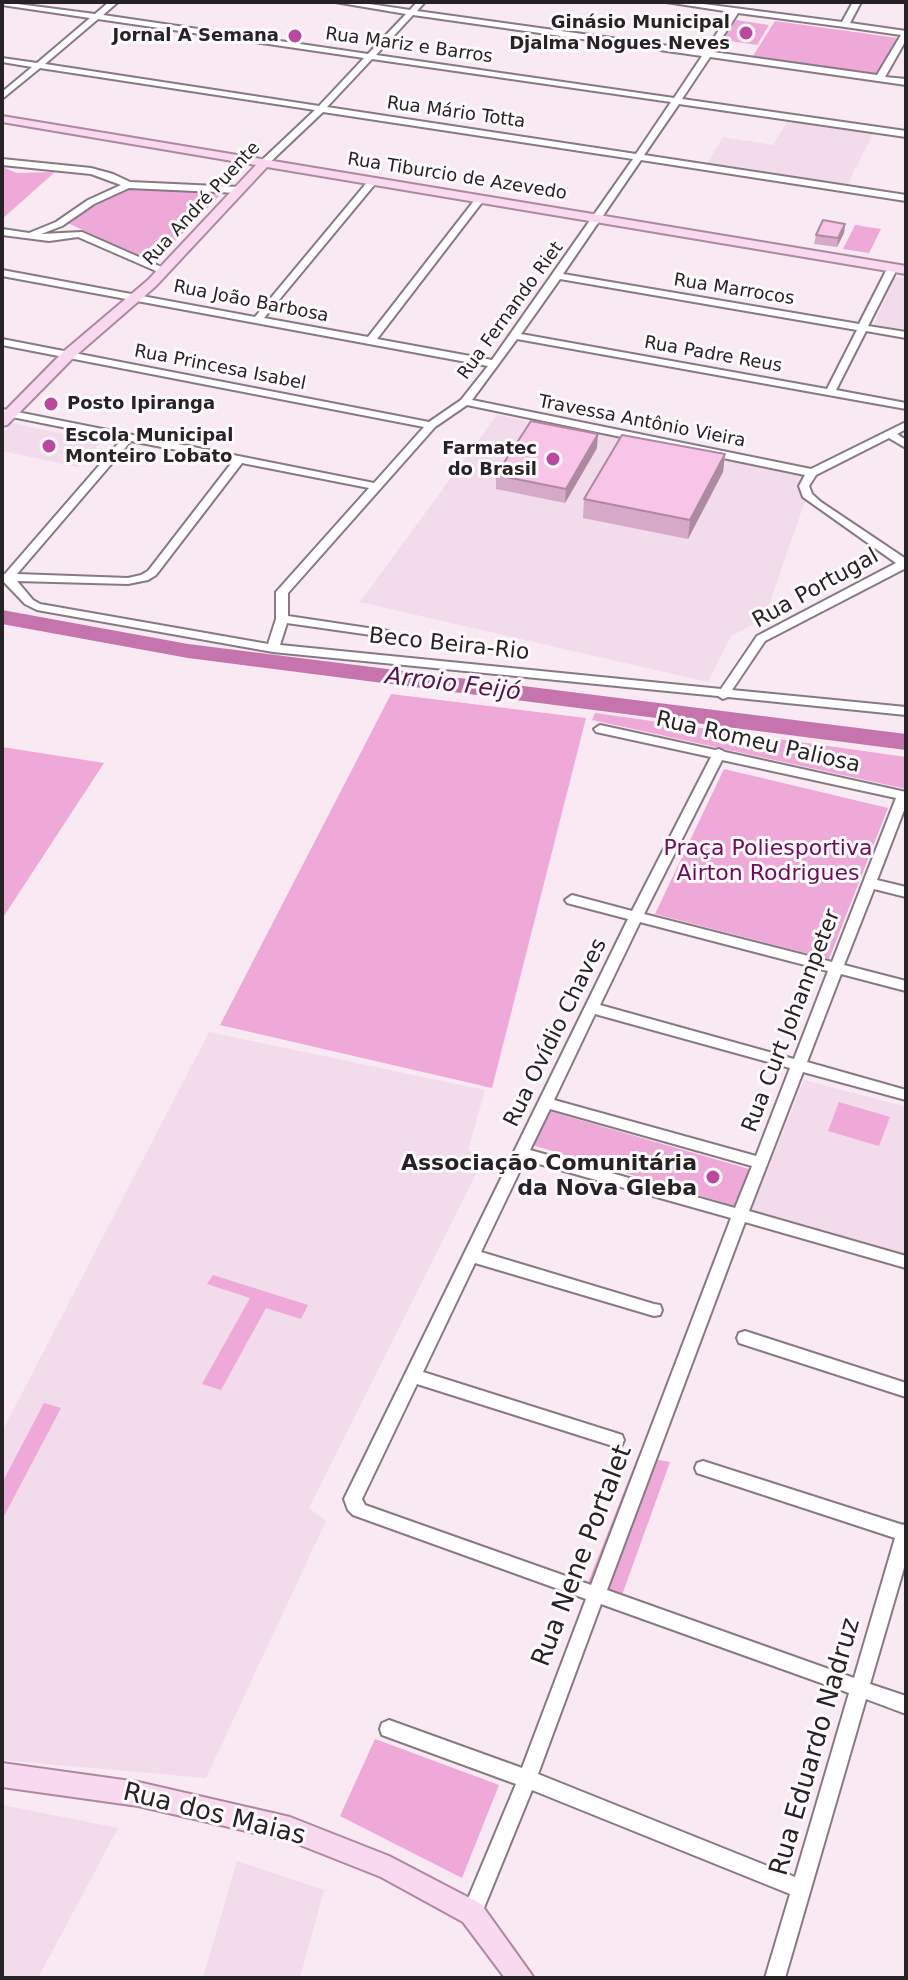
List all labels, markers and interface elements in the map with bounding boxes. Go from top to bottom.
place label: Ginásio Municipal Djalma Nogues Neves [509,12,730,54]
street label: Rua Mariz e Barros [324,24,494,68]
marker: Ginásio Municipal Djalma Nogues Neves [737,24,755,42]
place label: Jornal A Semana [112,25,279,47]
marker: Jornal A Semana [286,27,304,45]
street label: Rua Mário Totta [385,93,527,133]
street label: Rua André Puente [139,138,265,270]
street label: Rua Tiburcio de Azevedo [346,149,568,205]
street label: Rua Fernando Riet [454,238,568,384]
street label: Rua Marrocos [672,270,796,310]
street label: Rua João Barbosa [172,276,330,328]
street label: Rua Padre Reus [642,332,784,378]
street label: Rua Princesa Isabel [132,341,308,395]
street label: Travessa Antônio Vieira [537,391,747,453]
place label: Posto Ipiranga [67,393,215,415]
marker: Posto Ipiranga [42,395,60,413]
place label: Escola Municipal Monteiro Lobato [65,425,233,468]
marker: Escola Municipal Monteiro Lobato [40,437,58,455]
place label: Farmatec do Brasil [442,438,537,480]
marker: Farmatec do Brasil [544,450,562,468]
street label: Rua Portugal [748,544,884,634]
street label: Beco Beira-Rio [367,623,531,667]
water label: Arroio Feijó [384,662,522,708]
street label: Rua Romeu Paliosa [653,707,863,779]
park label: Praça Poliesportiva Airton Rodrigues [664,836,872,888]
street label: Rua Curt Johannpeter [737,906,847,1136]
street label: Rua Ovídio Chaves [499,934,613,1132]
place label: Associação Comunitária da Nova Gleba [401,1151,697,1202]
marker: Associação Comunitária da Nova Gleba [704,1168,722,1186]
street label: Rua Nene Portalet [526,1441,640,1671]
street label: Rua Eduardo Nadruz [764,1615,868,1879]
street label: Rua dos Maias [120,1777,308,1853]

